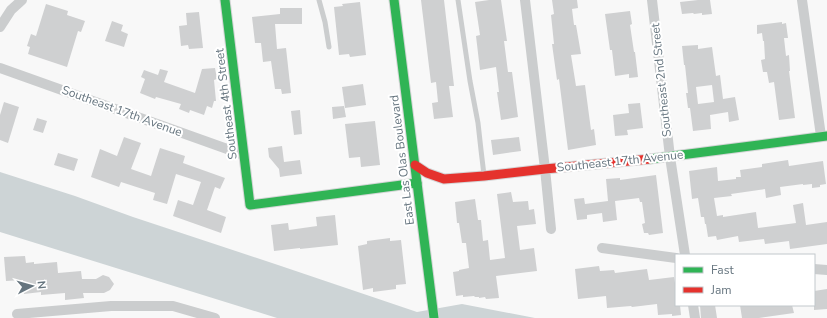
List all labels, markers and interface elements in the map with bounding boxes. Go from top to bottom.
street label: Southeast 2nd Street [647,21,675,138]
street label: Southeast 4th Street [211,47,241,160]
street label: Southeast 17th Avenue [60,82,184,140]
street label: East Las Olas Boulevard [386,94,418,226]
street label: Southeast 17th Avenue [556,146,684,176]
legend [675,254,815,306]
text: Fast [711,262,734,278]
north arrow [12,266,52,306]
text: N [34,280,49,290]
text: Jam [710,282,732,298]

